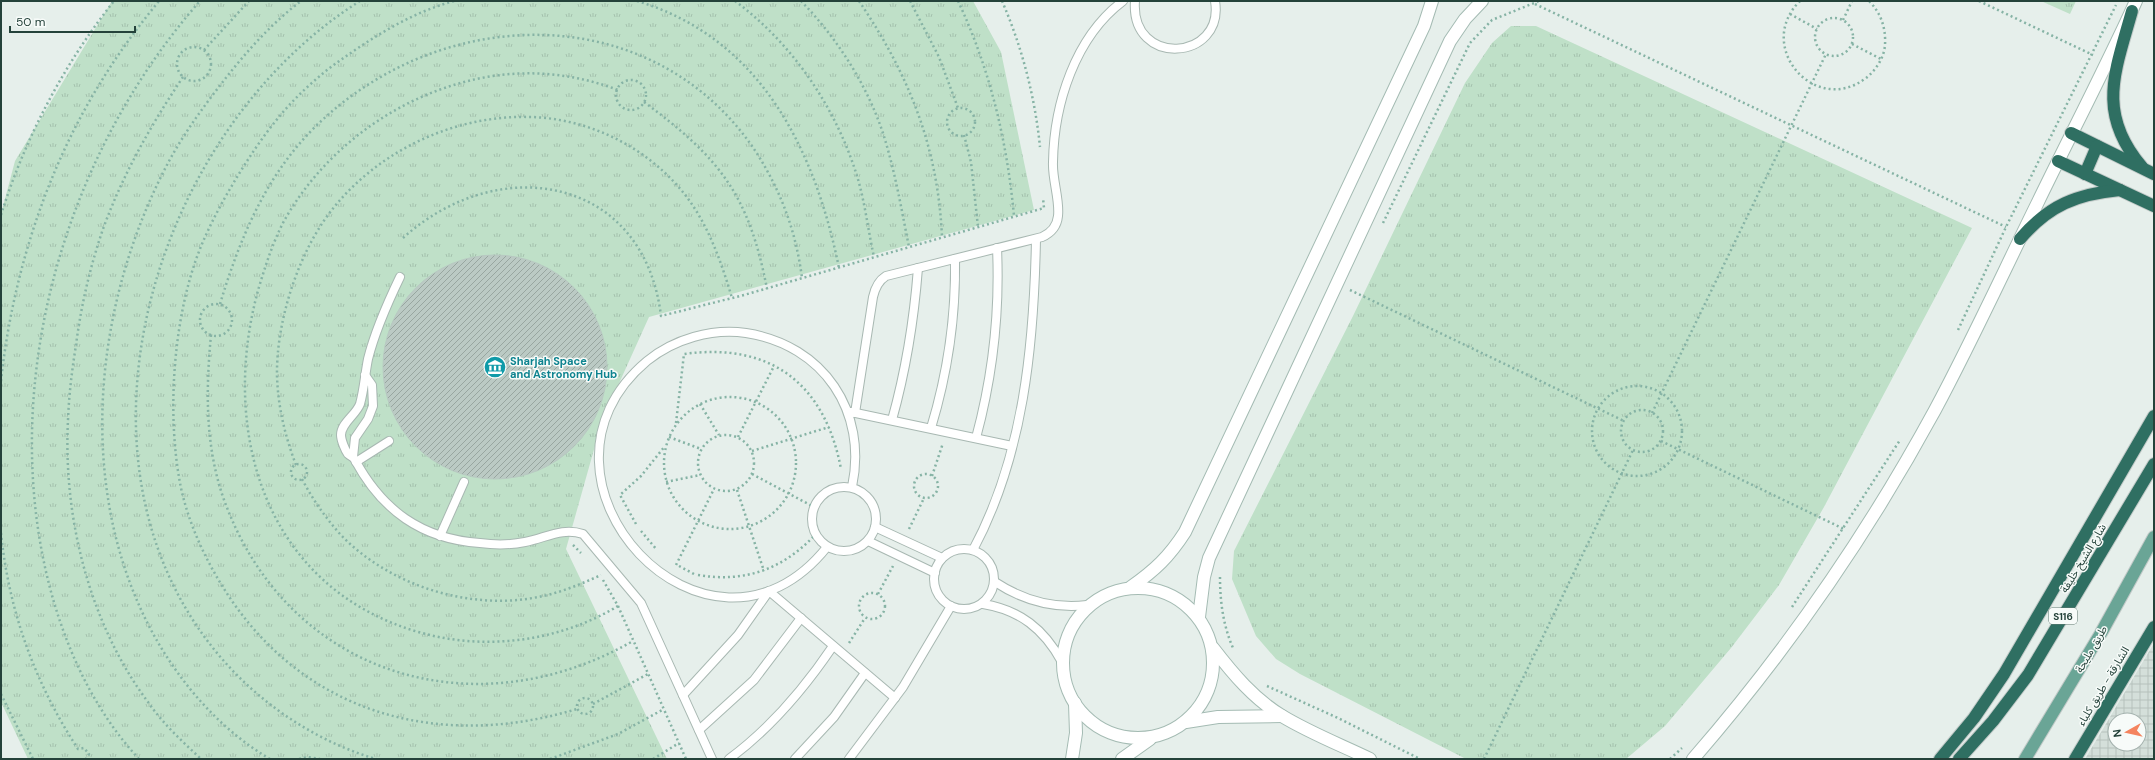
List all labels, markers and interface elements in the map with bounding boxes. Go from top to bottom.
scale bar [10,8,135,34]
text: 50 m [16,14,45,30]
museum icon: Sharjah Space and Astronomy Hub [482,354,508,380]
place label: Sharjah Space and Astronomy Hub [510,354,617,381]
street label: شارع الشيخ خليفة [2057,521,2110,596]
road number: S116 [2049,608,2077,624]
street label: طريق مليحة [2072,623,2110,675]
street label: الشارقة - طريق كلباء [2074,644,2132,728]
north arrow [2107,712,2147,752]
text: N [2110,728,2125,738]

